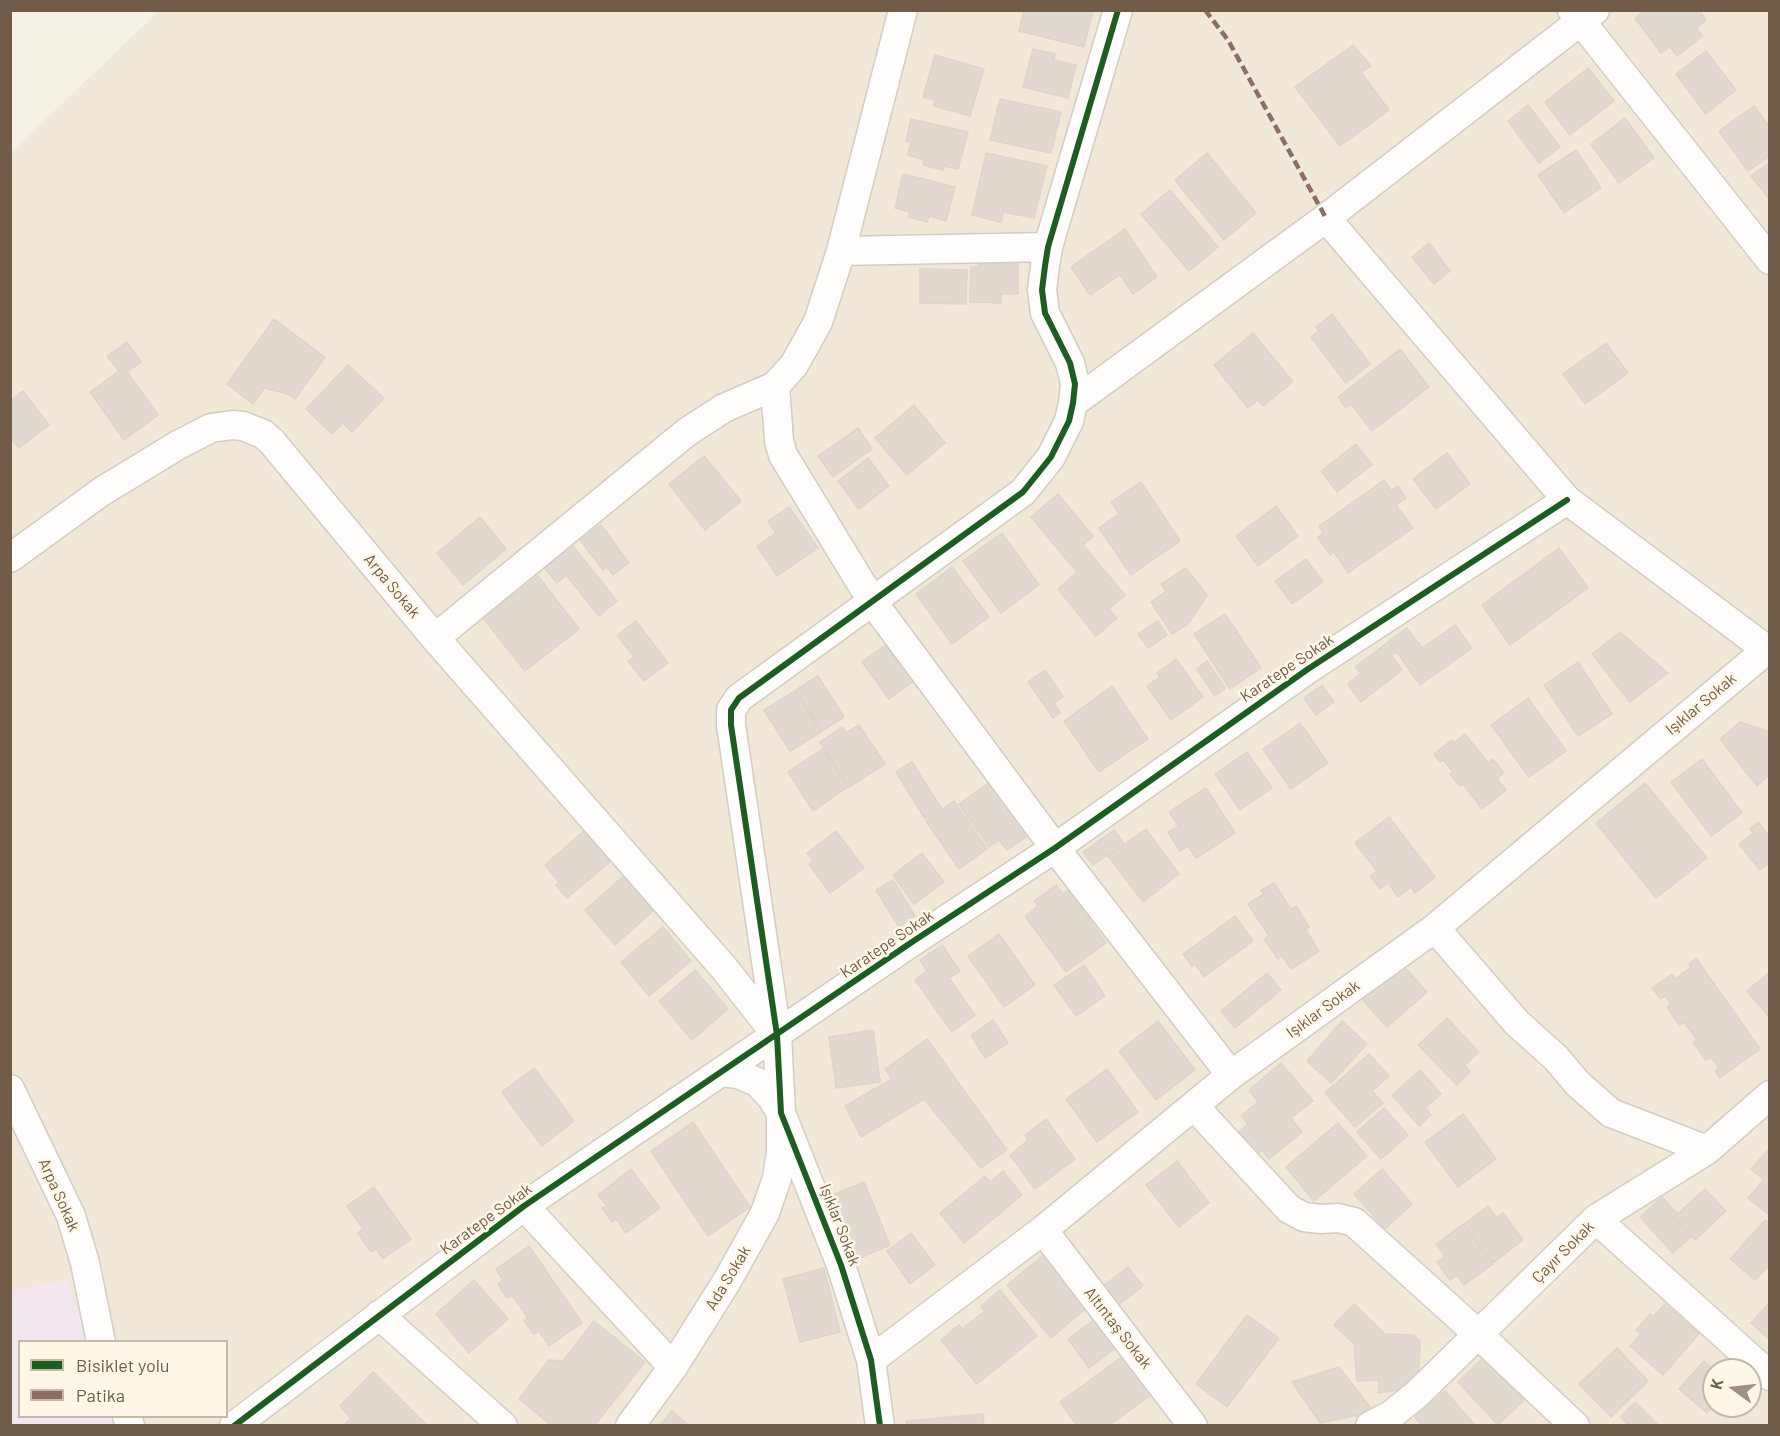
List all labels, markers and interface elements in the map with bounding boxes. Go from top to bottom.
street label: Arpa Sokak [360,550,424,622]
street label: Karatepe Sokak [1237,630,1337,706]
street label: Işıklar Sokak [1662,669,1740,739]
street label: Karatepe Sokak [837,906,937,982]
street label: Işıklar Sokak [1282,976,1364,1042]
street label: Arpa Sokak [34,1156,84,1234]
street label: Karatepe Sokak [436,1179,536,1259]
street label: Işıklar Sokak [816,1181,864,1269]
street label: Çayır Sokak [1528,1217,1598,1287]
street label: Ada Sokak [701,1242,755,1314]
street label: Altıntaş Sokak [1080,1283,1156,1373]
legend [18,1340,228,1418]
text: Bisiklet yolu [76,1354,170,1376]
north arrow [1702,1358,1762,1418]
text: K [1706,1376,1727,1391]
text: Patika [76,1384,125,1406]

